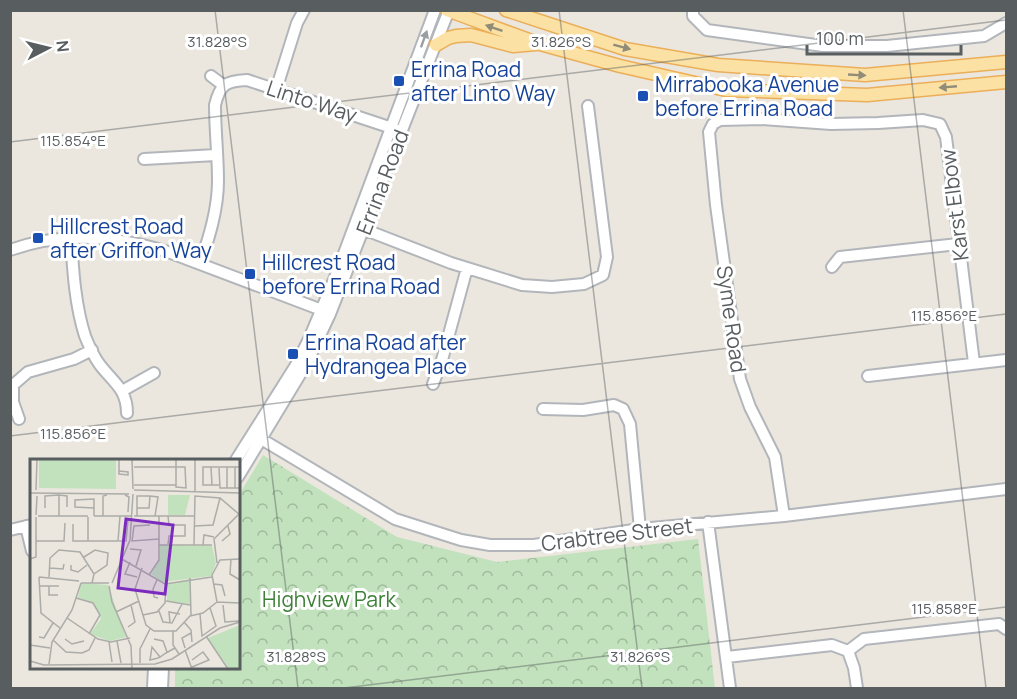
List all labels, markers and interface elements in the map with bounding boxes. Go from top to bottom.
north arrow [18,18,78,78]
scale bar [807,18,962,56]
one-way arrow [485,23,503,32]
text: 100 m [816,26,864,50]
one-way arrow [420,30,430,48]
text: 31.828°S [187,31,247,52]
text: 31.826°S [531,31,591,52]
text: N [51,39,75,53]
one-way arrow [613,43,631,53]
place label: Errina Road after Linto Way [411,55,556,107]
place label: Mirrabooka Avenue before Errina Road [655,70,839,122]
one-way arrow [848,70,867,79]
street label: Linto Way [263,73,361,129]
marker: Errina Road after Linto Way [392,74,406,88]
one-way arrow [939,82,958,92]
marker: Mirrabooka Avenue before Errina Road [636,89,650,103]
street label: Errina Road [349,126,415,238]
text: 115.854°E [40,130,106,151]
street label: Karst Elbow [933,148,975,262]
place label: Hillcrest Road after Griffon Way [50,212,212,264]
marker: Hillcrest Road after Griffon Way [31,231,45,245]
place label: Hillcrest Road before Errina Road [262,248,440,300]
street label: Syme Road [711,264,753,374]
marker: Hillcrest Road before Errina Road [243,267,257,281]
text: 115.856°E [911,305,977,326]
place label: Errina Road after Hydrangea Place [305,328,467,380]
marker: Errina Road after Hydrangea Place [286,347,300,361]
text: 115.856°E [40,423,106,444]
inset map [30,459,240,669]
street label: Crabtree Street [540,511,694,557]
park label: Highview Park [262,585,396,613]
text: 115.858°E [911,598,977,619]
text: 31.828°S [266,646,326,667]
text: 31.826°S [610,646,670,667]

